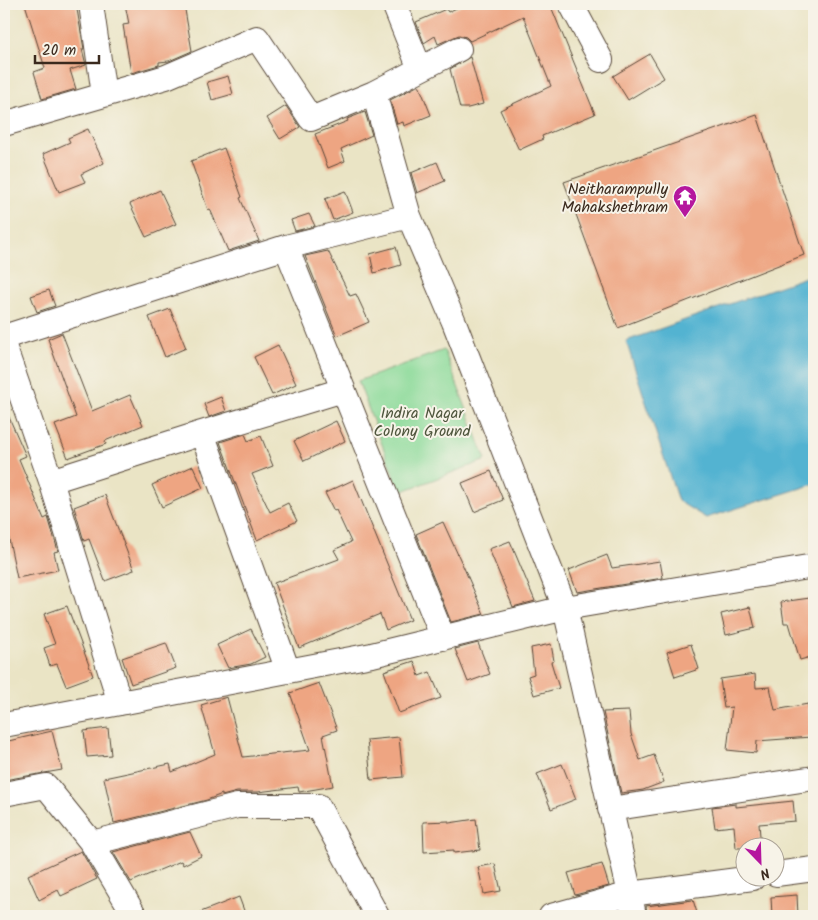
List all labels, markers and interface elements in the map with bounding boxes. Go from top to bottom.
scale bar [35,32,99,64]
text: 20 m [42,39,76,63]
place label: Neitharampully Mahakshethram [561,177,668,220]
temple icon: Neitharampully Mahakshethram [672,184,698,218]
park label: Indira Nagar Colony Ground [374,401,472,444]
north arrow [736,838,786,888]
text: N [756,861,773,885]

